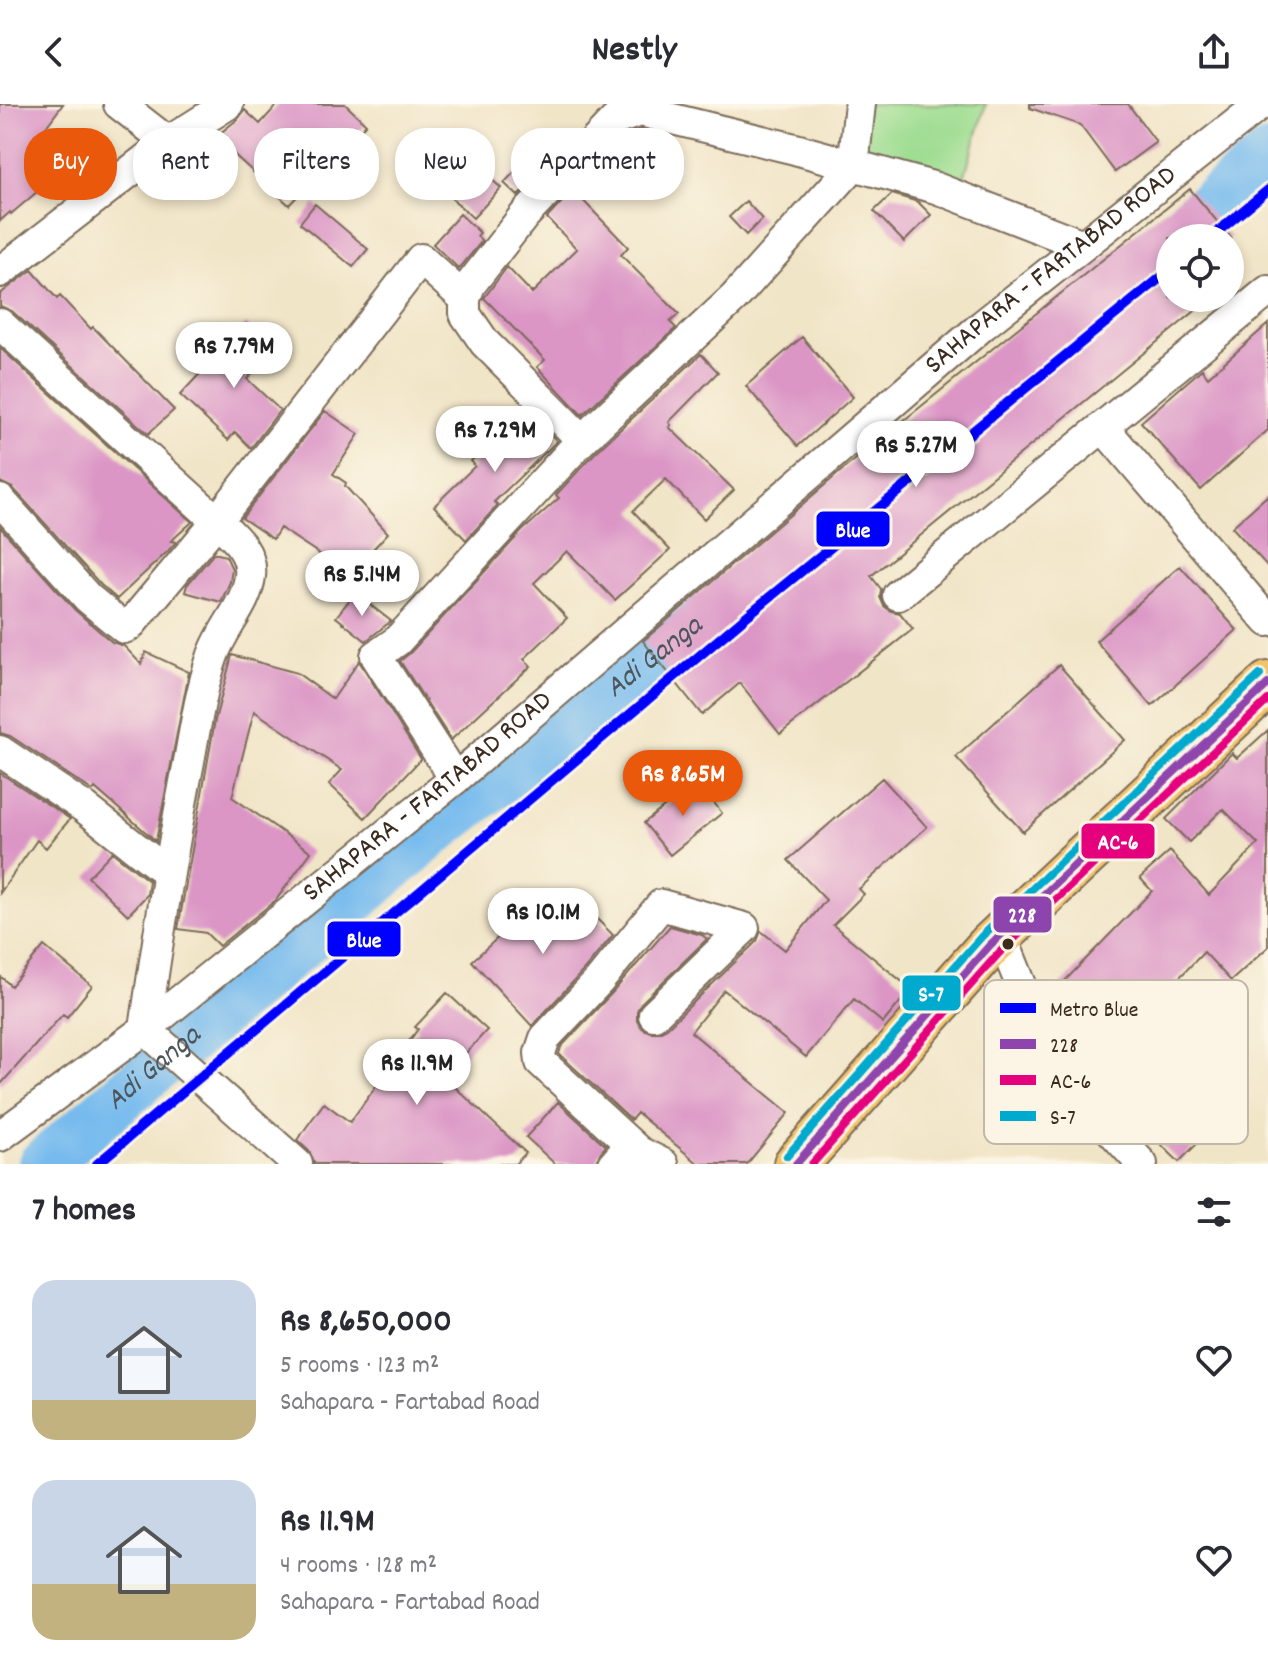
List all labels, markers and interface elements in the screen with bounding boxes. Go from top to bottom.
text: Nestly [591,26,677,78]
icon: back [32,30,76,74]
icon: share [1192,30,1236,74]
chip: Buy [24,128,117,200]
chip: Rent [133,128,238,200]
chip: Filters [254,128,379,200]
chip: New [395,128,495,200]
chip: Apartment [511,128,684,200]
street label: SAHAPARA - FARTABAD ROAD [917,158,1186,386]
map controls [1156,224,1244,312]
button: locate [1156,224,1244,312]
pin: Rs 7.79M [151,322,317,390]
text: Rs 7.79M [194,329,274,366]
pin: Rs 7.29M [412,406,578,474]
text: Rs 7.29M [454,413,536,450]
pin: Rs 5.27M [833,421,999,489]
text: Rs 5.27M [875,428,957,465]
line badge: Blue [815,510,891,548]
text: Blue [836,517,871,548]
pin: Rs 5.14M [279,550,445,618]
text: Rs 5.14M [323,557,401,594]
water label: Adi Ganga [597,605,714,710]
street label: SAHAPARA - FARTABAD ROAD [295,683,562,913]
pin: Rs 8.65M [600,750,766,818]
text: Rs 8.65M [641,757,725,794]
line badge: AC-6 [1080,822,1156,860]
text: AC-6 [1097,829,1139,860]
pin: Rs 10.1M [460,888,626,956]
text: Rs 10.1M [506,895,580,932]
line badge: 228 [992,895,1053,934]
text: 228 [1008,902,1036,933]
line badge: Blue [326,920,402,958]
text: Blue [347,927,382,958]
unlabelled marker [1000,936,1016,952]
line badge: S-7 [901,974,962,1012]
legend [984,980,1248,1144]
text: S-7 [918,981,944,1012]
text: Metro Blue [1050,996,1139,1027]
water label: Adi Ganga [97,1015,213,1122]
text: 228 [1050,1032,1078,1063]
pin: Rs 11.9M [334,1039,500,1107]
text: Rs 11.9M [381,1046,453,1083]
text: AC-6 [1050,1068,1091,1099]
text: S-7 [1050,1104,1076,1135]
text: 7 homes [32,1188,136,1237]
icon: filters [1192,1190,1236,1234]
text: Rs 8,650,000 [280,1299,452,1348]
icon: home [96,1312,192,1408]
icon: heart [1192,1338,1236,1382]
text: 5 rooms · 123 m² [280,1348,439,1385]
text: Sahapara - Fartabad Road [280,1385,540,1422]
text: Rs 11.9M [280,1499,375,1548]
icon: home [96,1512,192,1608]
icon: heart [1192,1538,1236,1582]
text: 4 rooms · 128 m² [280,1548,437,1585]
text: Sahapara - Fartabad Road [280,1585,540,1622]

